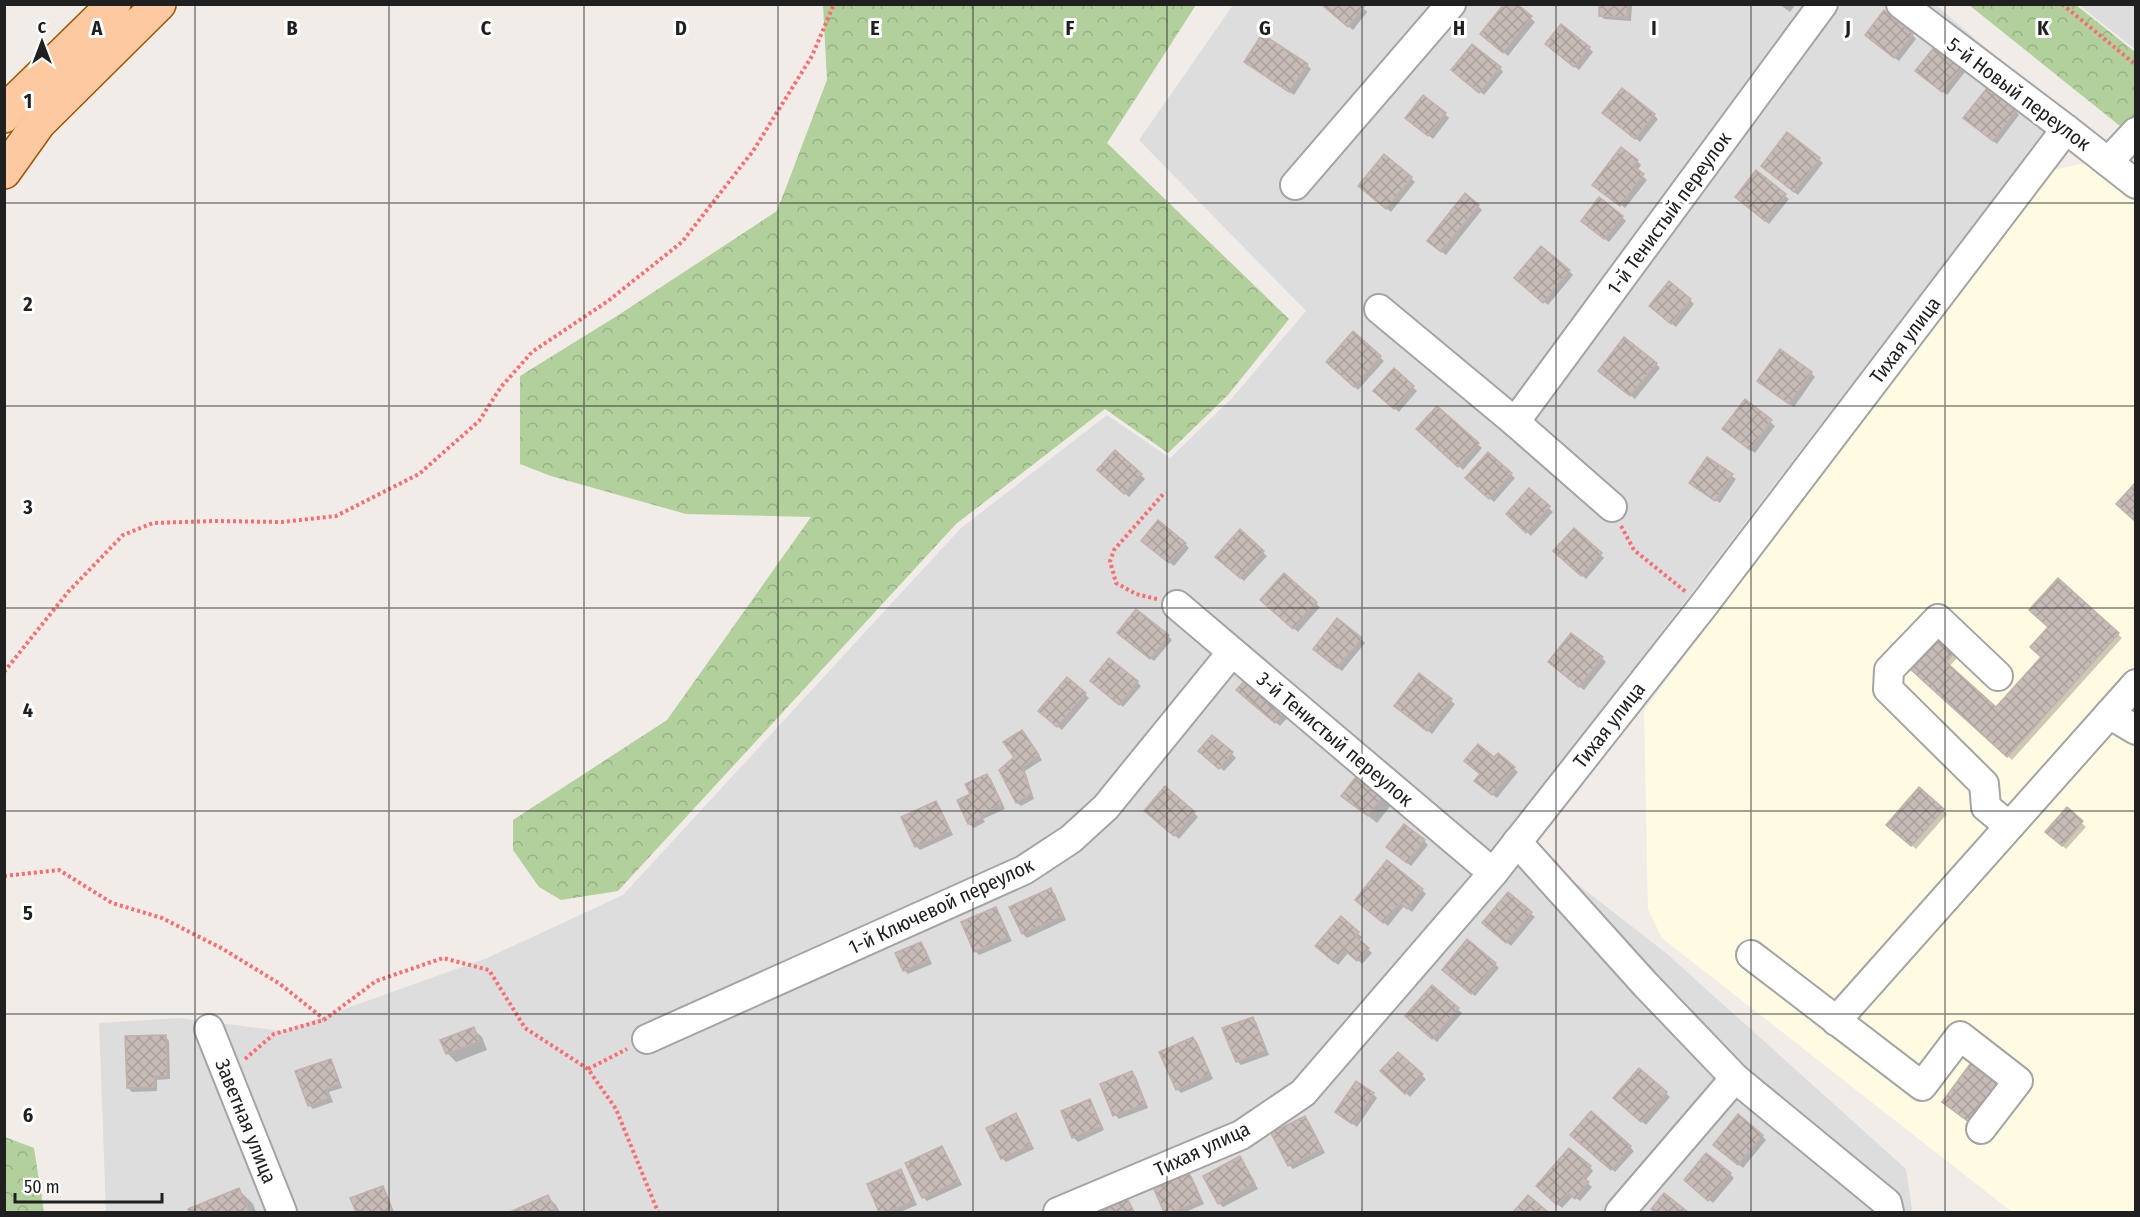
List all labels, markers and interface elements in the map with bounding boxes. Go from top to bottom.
north arrow [12,12,72,72]
text: A [91,16,104,40]
text: B [286,16,298,40]
text: C [481,16,492,40]
text: D [675,16,687,40]
text: E [870,16,880,40]
text: F [1066,16,1075,40]
text: G [1259,16,1271,40]
text: H [1453,16,1465,40]
text: I [1651,16,1657,40]
text: J [1844,16,1851,40]
text: K [2037,16,2049,40]
text: С [38,18,47,37]
street label: 5-й Новый переулок [1943,32,2096,156]
text: 1 [24,89,32,113]
street label: 1-й Тенистый переулок [1602,126,1736,299]
text: 2 [22,292,33,316]
street label: Тихая улица [1865,292,1945,388]
text: 3 [22,495,33,519]
street label: 3-й Тенистый переулок [1252,667,1418,812]
street label: Тихая улица [1568,677,1650,773]
text: 4 [23,698,33,722]
street label: 1-й Ключевой переулок [845,852,1038,959]
text: 5 [23,901,33,925]
street label: Заветная улица [210,1055,282,1187]
text: 6 [23,1103,33,1127]
street label: Тихая улица [1151,1116,1253,1182]
scale bar [15,1166,162,1204]
text: 50 m [24,1176,60,1198]

